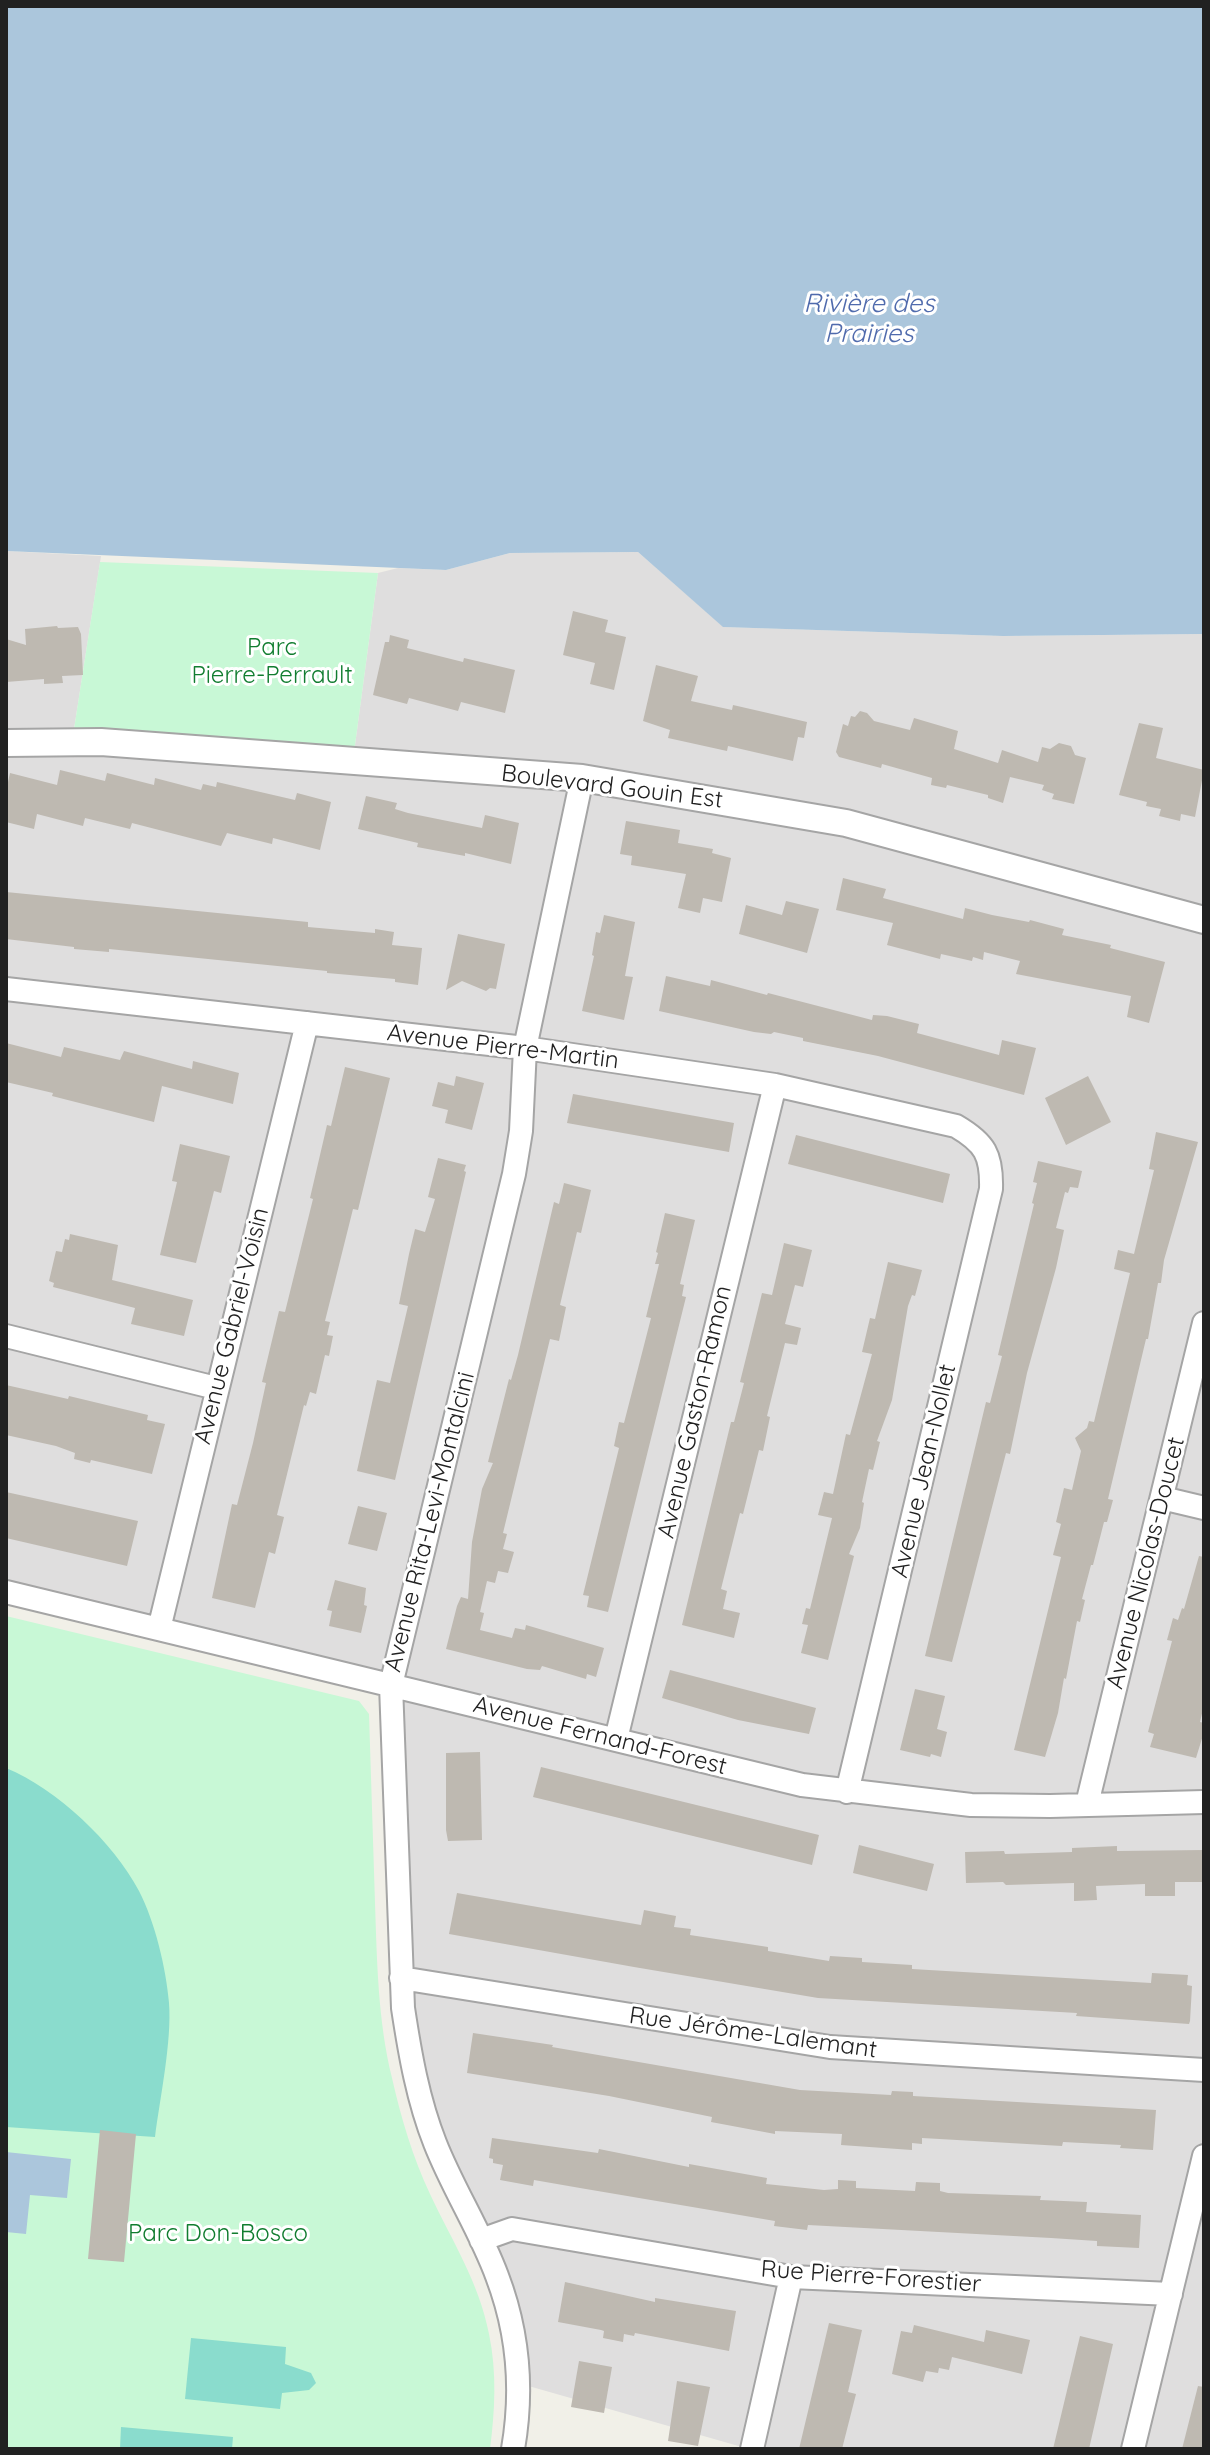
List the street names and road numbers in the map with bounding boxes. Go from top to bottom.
street label: Boulevard Gouin Est [500,759,724,815]
street label: Avenue Pierre-Martin [385,1018,621,1076]
street label: Avenue Gabriel-Voisin [189,1205,275,1447]
street label: Avenue Gaston-Ramon [652,1283,738,1541]
street label: Avenue Jean-Nollet [885,1361,963,1581]
street label: Avenue Rita-Levi-Montalcini [379,1369,481,1675]
street label: Avenue Nicolas-Doucet [1101,1434,1191,1692]
street label: Avenue Fernand-Forest [470,1691,730,1781]
street label: Rue Jérôme-Lalemant [627,2001,879,2065]
street label: Rue Pierre-Forestier [760,2255,982,2299]

